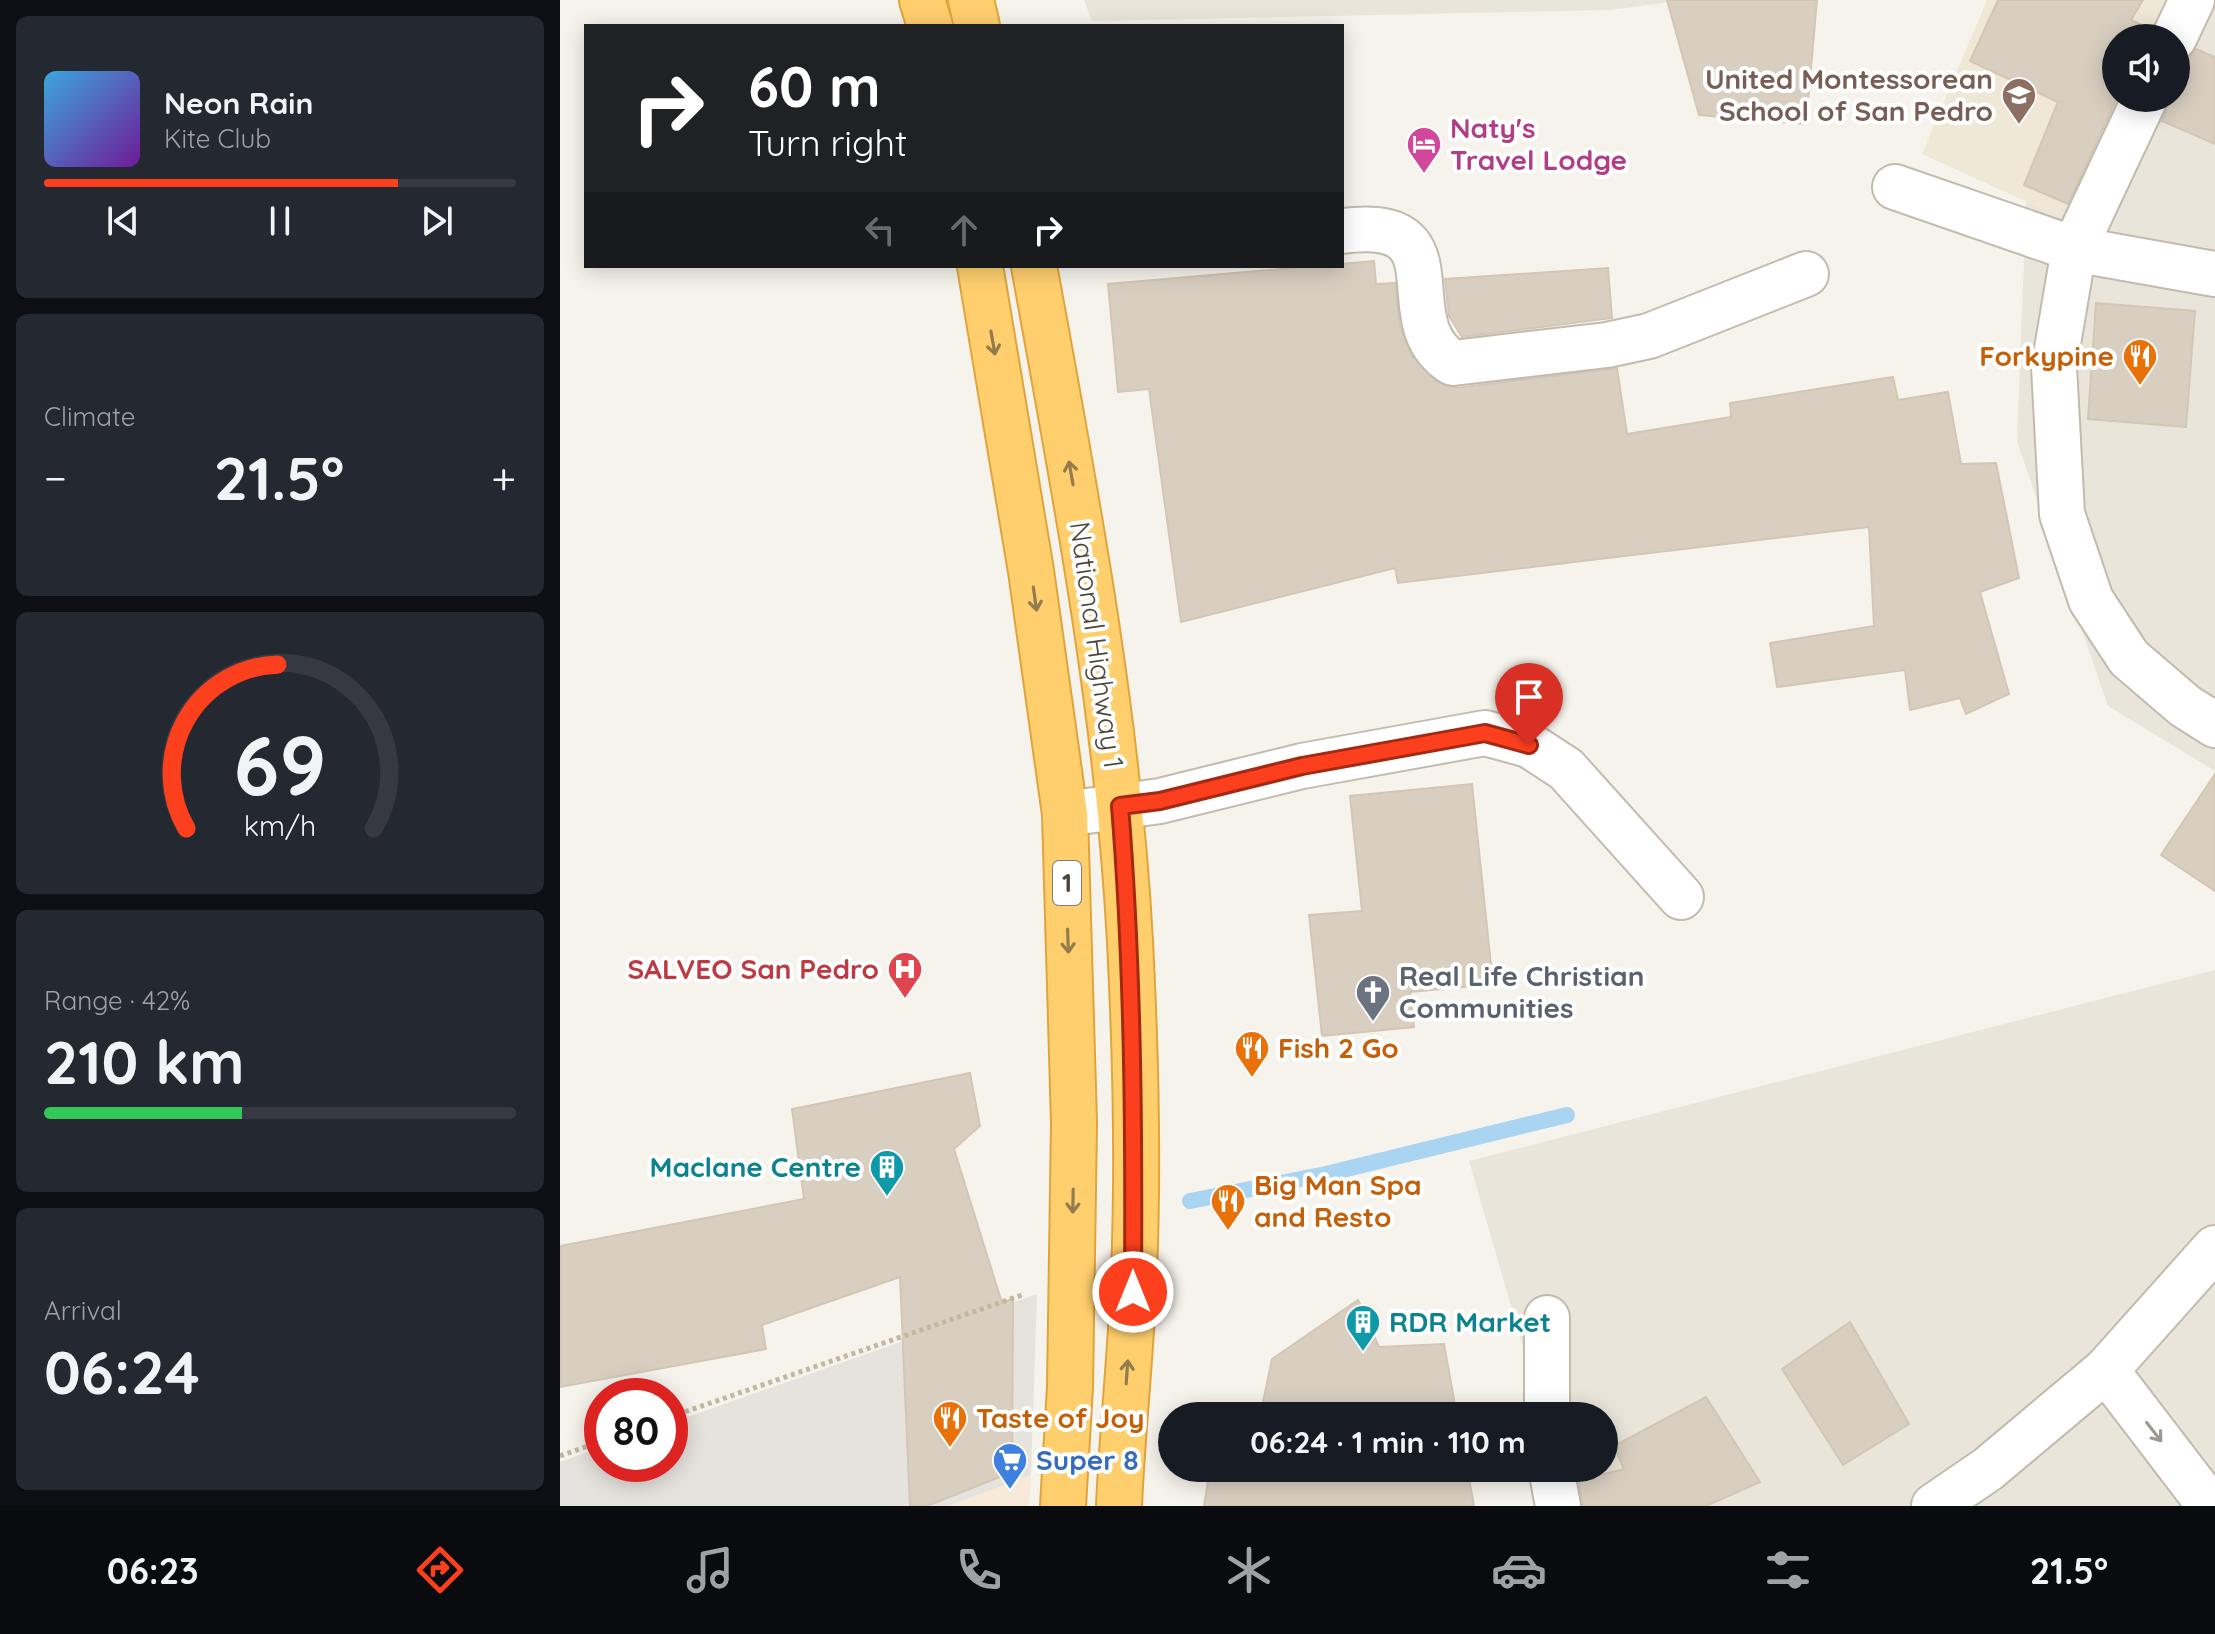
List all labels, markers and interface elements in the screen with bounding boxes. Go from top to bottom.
map controls [2102,24,2190,112]
button: sound [2102,24,2190,112]
text: 60 m [748,51,881,121]
icon: right [616,56,720,160]
place label: United Montessorean School of San Pedro [1705,61,1993,128]
school or university icon: United Montessorean School of San Pedro [2000,76,2038,126]
text: Neon Rain [164,84,313,122]
place label: Naty's Travel Lodge [1450,110,1627,177]
text: Turn right [748,120,907,165]
text: Kite Club [164,122,271,155]
hotel icon: Naty's Travel Lodge [1405,125,1443,175]
icon: previous [101,199,145,243]
icon: pause [258,199,302,243]
icon: next [415,199,459,243]
icon: left [858,208,902,252]
icon: ahead [942,208,986,252]
icon: right [1026,208,1070,252]
one-way arrow [986,330,1001,355]
restaurant icon: Forkypine [2121,337,2159,387]
place label: Forkypine [1979,338,2114,373]
text: Climate [44,400,135,433]
text: 21.5° [214,440,344,515]
text: − [44,450,67,505]
text: + [491,450,516,505]
one-way arrow [1063,460,1078,486]
street label: National Highway 1 [1063,519,1132,770]
one-way arrow [1028,586,1043,612]
pin [1495,663,1563,745]
icon: arrive [1507,675,1551,719]
text: 69 [233,712,327,816]
text: km/h [244,807,316,843]
road number: 1 [1053,861,1081,905]
one-way arrow [1061,927,1076,954]
hospital icon: SALVEO San Pedro [886,950,924,1000]
place label: SALVEO San Pedro [627,951,879,986]
place label: Real Life Christian Communities [1399,958,1644,1025]
church icon: Real Life Christian Communities [1354,973,1392,1023]
text: Range · 42% [44,984,190,1017]
text: 210 km [44,1024,245,1099]
restaurant icon: Fish 2 Go [1233,1029,1271,1079]
place label: Fish 2 Go [1278,1030,1399,1065]
building icon: Maclane Centre [868,1148,906,1198]
place label: Maclane Centre [649,1149,861,1184]
place label: Big Man Spa and Resto [1254,1167,1422,1234]
restaurant icon: Big Man Spa and Resto [1209,1182,1247,1232]
one-way arrow [1066,1187,1081,1214]
position arrow [1091,1250,1175,1334]
text: Arrival [44,1294,122,1327]
building icon: RDR Market [1344,1303,1382,1353]
place label: RDR Market [1389,1304,1551,1339]
text: 06:24 [44,1334,200,1409]
one-way arrow [1120,1359,1135,1386]
speed limit sign: 80 [584,1378,688,1482]
restaurant icon: Taste of Joy [931,1399,969,1449]
place label: Taste of Joy [976,1400,1144,1435]
one-way arrow [2145,1421,2162,1442]
text: 06:24 · 1 min · 110 m [1250,1423,1526,1461]
supermarket icon: Super 8 [991,1441,1029,1491]
place label: Super 8 [1036,1442,1139,1477]
icon: directions [412,1542,468,1598]
icon: music [682,1542,738,1598]
icon: phone [951,1542,1007,1598]
icon: climate [1221,1542,1277,1598]
icon: car [1491,1542,1547,1598]
icon: filters [1760,1542,1816,1598]
text: 06:23 [107,1548,198,1593]
text: 21.5° [2030,1548,2108,1593]

